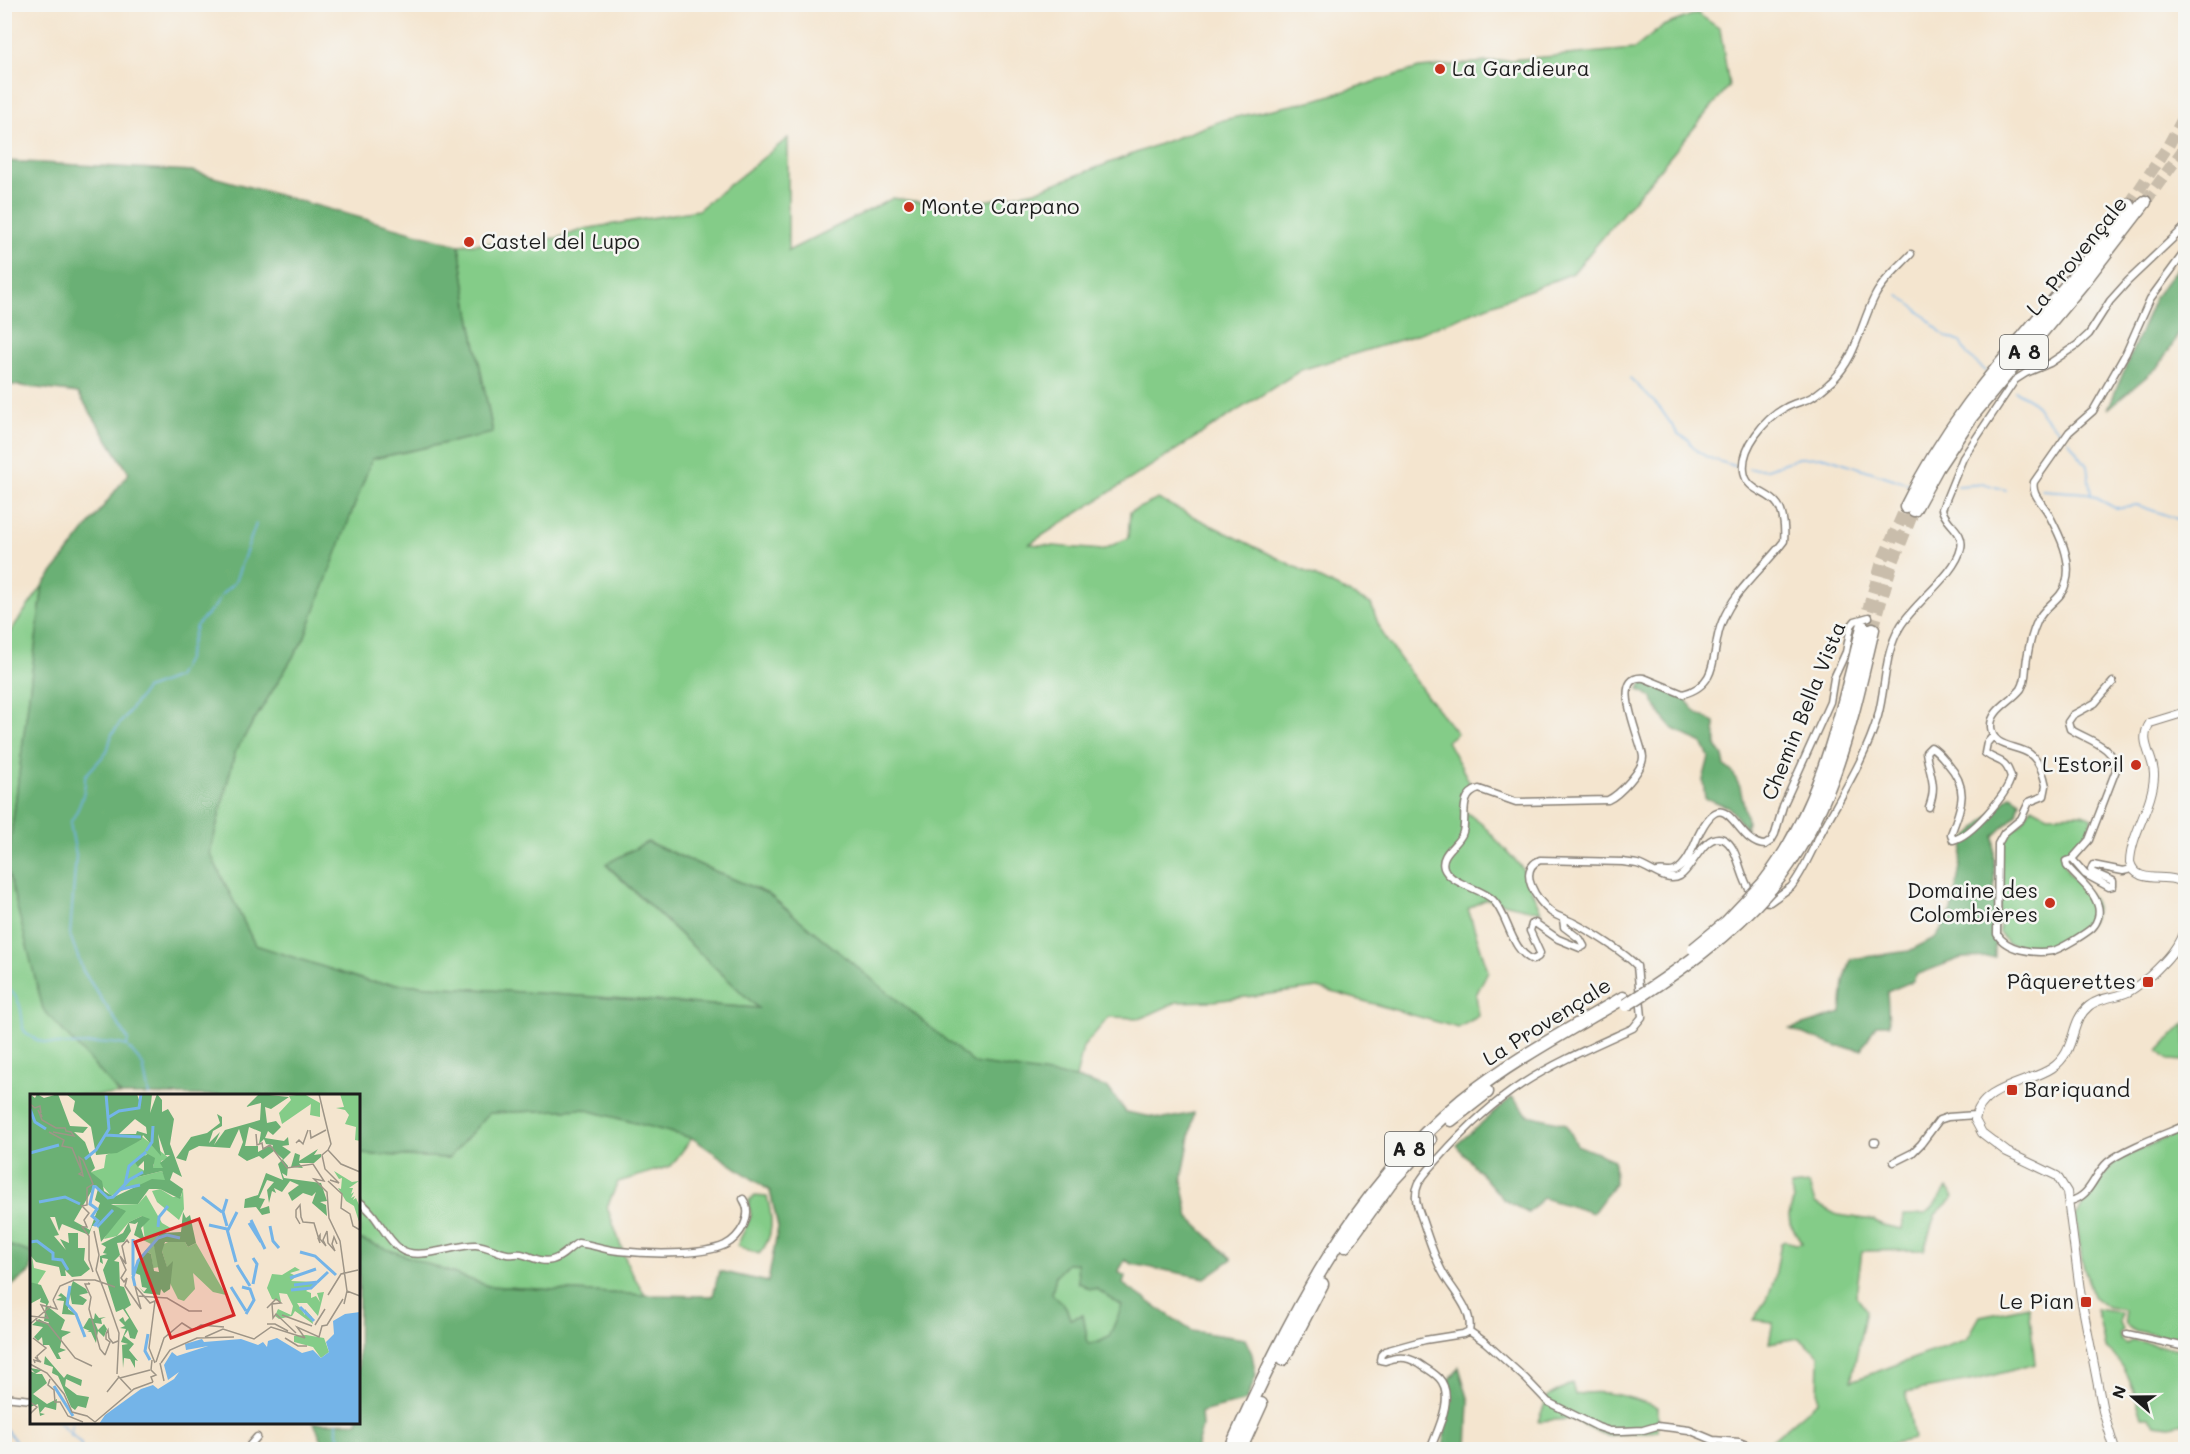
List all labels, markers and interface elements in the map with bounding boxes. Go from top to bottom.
place label: La Gardieura [1452,54,1590,81]
marker: La Gardieura [1433,62,1447,76]
street label: La Provençale [2019,190,2132,320]
place label: Monte Carpano [921,192,1080,219]
marker: Monte Carpano [902,200,916,214]
place label: Castel del Lupo [481,227,640,254]
marker: Castel del Lupo [462,235,476,249]
road number: A 8 [2000,335,2048,369]
street label: Chemin Bella Vista [1754,617,1851,804]
place label: L'Estoril [2042,750,2124,777]
marker: L'Estoril [2129,758,2143,772]
place label: Domaine des Colombières [1907,876,2038,927]
marker: Domaine des Colombières [2043,896,2057,910]
place label: Pâquerettes [2007,967,2136,994]
street label: La Provençale [1477,971,1615,1071]
marker: Pâquerettes [2141,975,2155,989]
place label: Bariquand [2024,1075,2130,1102]
marker: Bariquand [2005,1083,2019,1097]
inset map [30,1094,360,1424]
road number: A 8 [1385,1132,1433,1166]
place label: Le Pian [1999,1287,2074,1314]
marker: Le Pian [2079,1295,2093,1309]
north arrow [2103,1367,2163,1427]
text: N [2106,1382,2130,1401]

